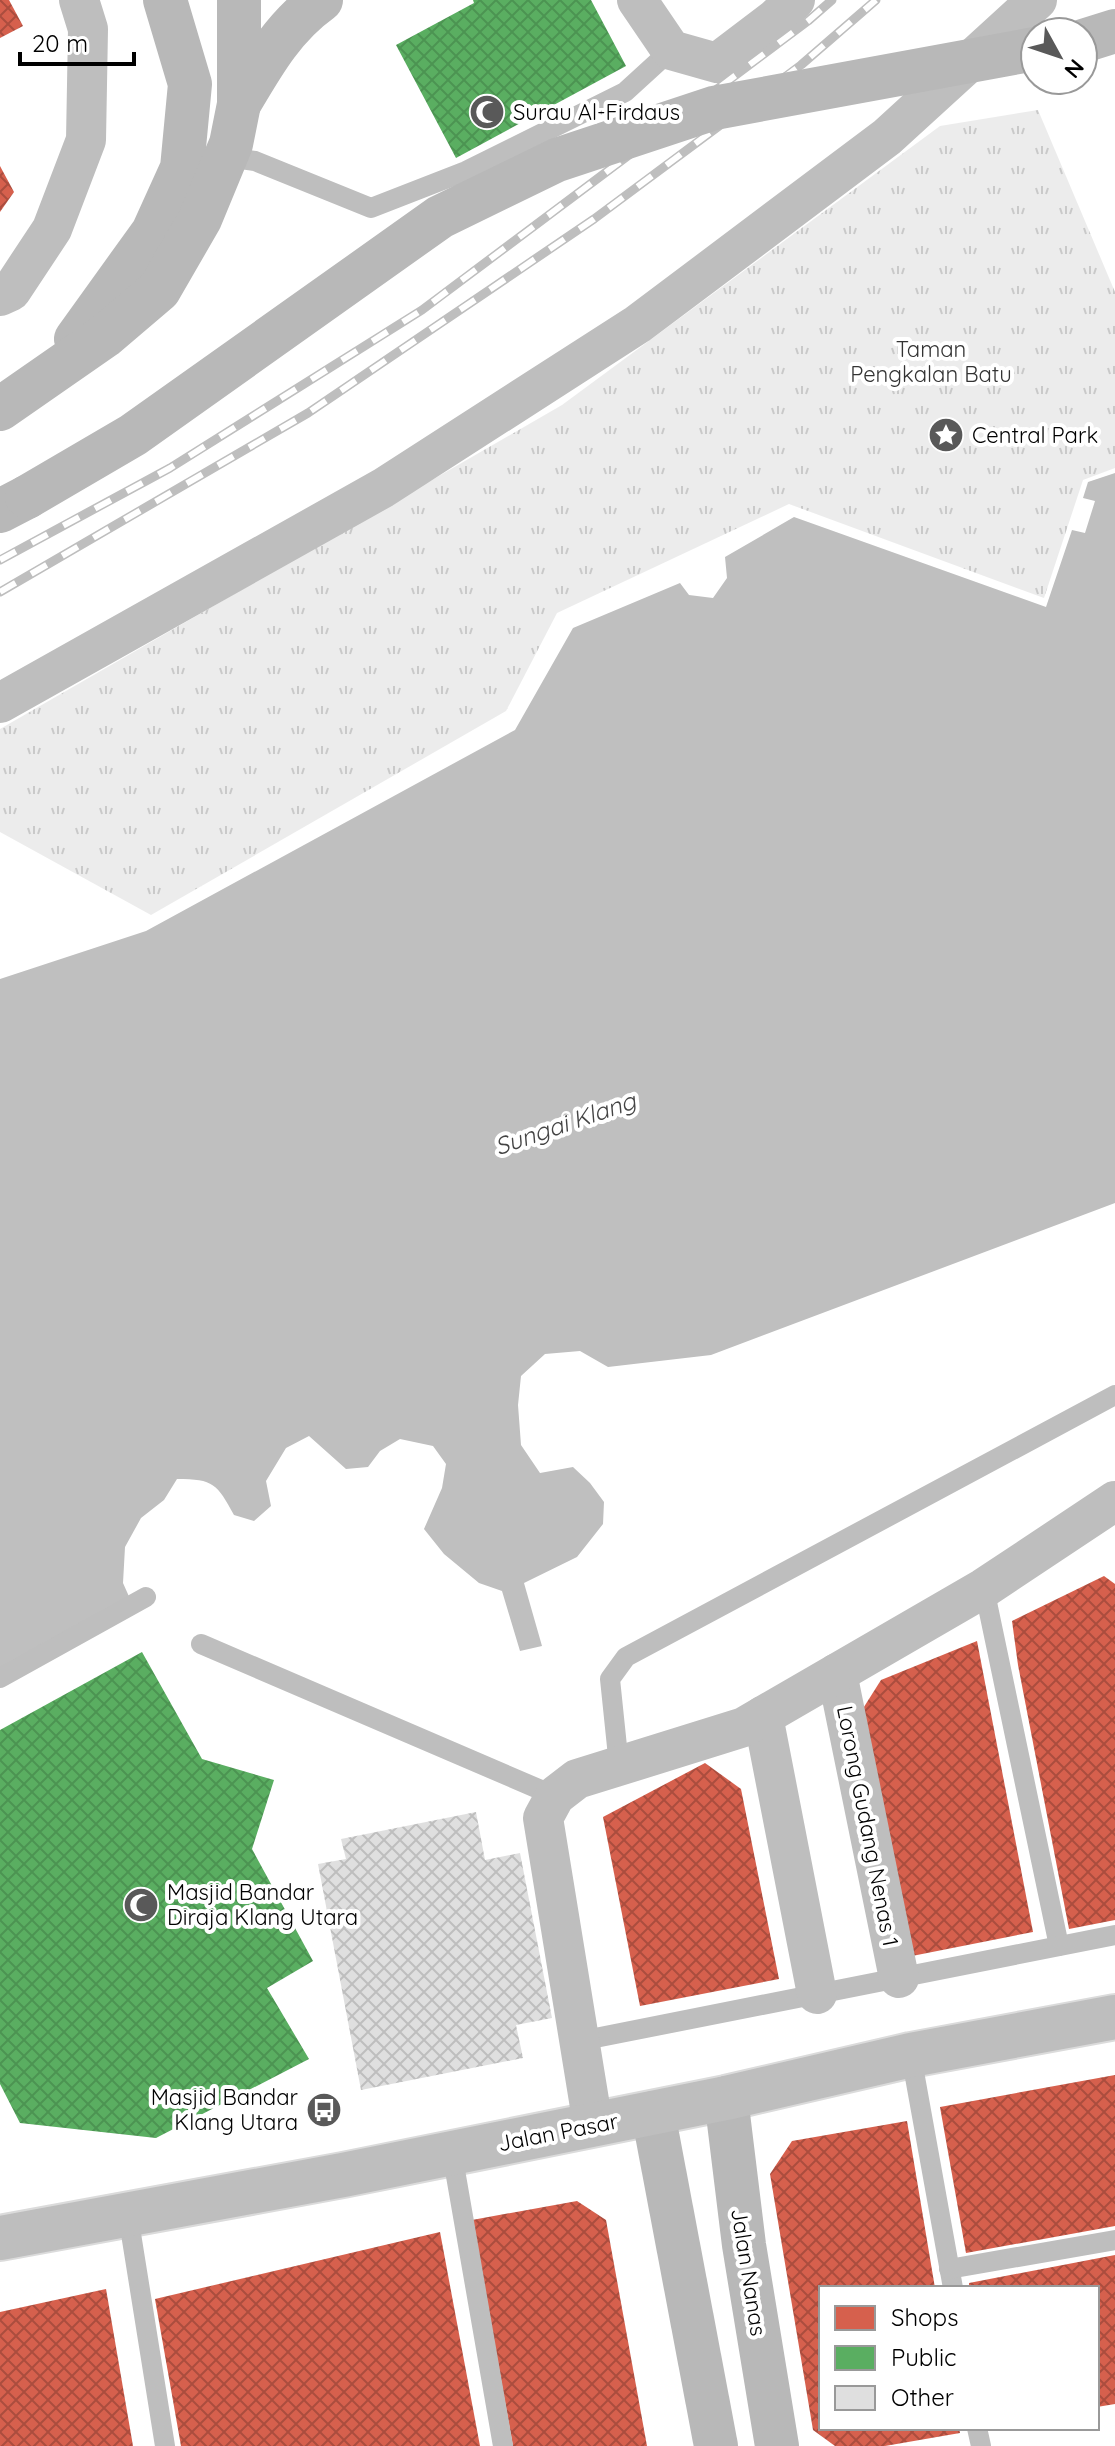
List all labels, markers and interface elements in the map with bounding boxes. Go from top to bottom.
scale bar [20,16,134,66]
north arrow [1019,16,1099,96]
text: 20 m [32,28,88,58]
text: N [1058,54,1090,84]
mosque icon: Surau Al-Firdaus [468,93,506,131]
place label: Surau Al-Firdaus [513,98,680,126]
park label: Taman Pengkalan Batu [850,335,1012,388]
place icon: Central Park [927,416,965,454]
place label: Central Park [972,421,1098,449]
water label: Sungai Klang [491,1084,641,1161]
street label: Lorong Gudang Nenas 1 [831,1703,905,1949]
place label: Masjid Bandar Diraja Klang Utara [167,1878,358,1931]
mosque icon: Masjid Bandar Diraja Klang Utara [122,1886,160,1924]
place label: Masjid Bandar Klang Utara [151,2083,299,2136]
bus stop icon: Masjid Bandar Klang Utara [305,2091,343,2129]
street label: Jalan Pasar [496,2107,621,2157]
street label: Jalan Nanas [725,2206,773,2338]
legend [819,2286,1099,2430]
text: Shops [891,2302,958,2332]
text: Public [891,2342,956,2372]
text: Other [891,2382,954,2412]

